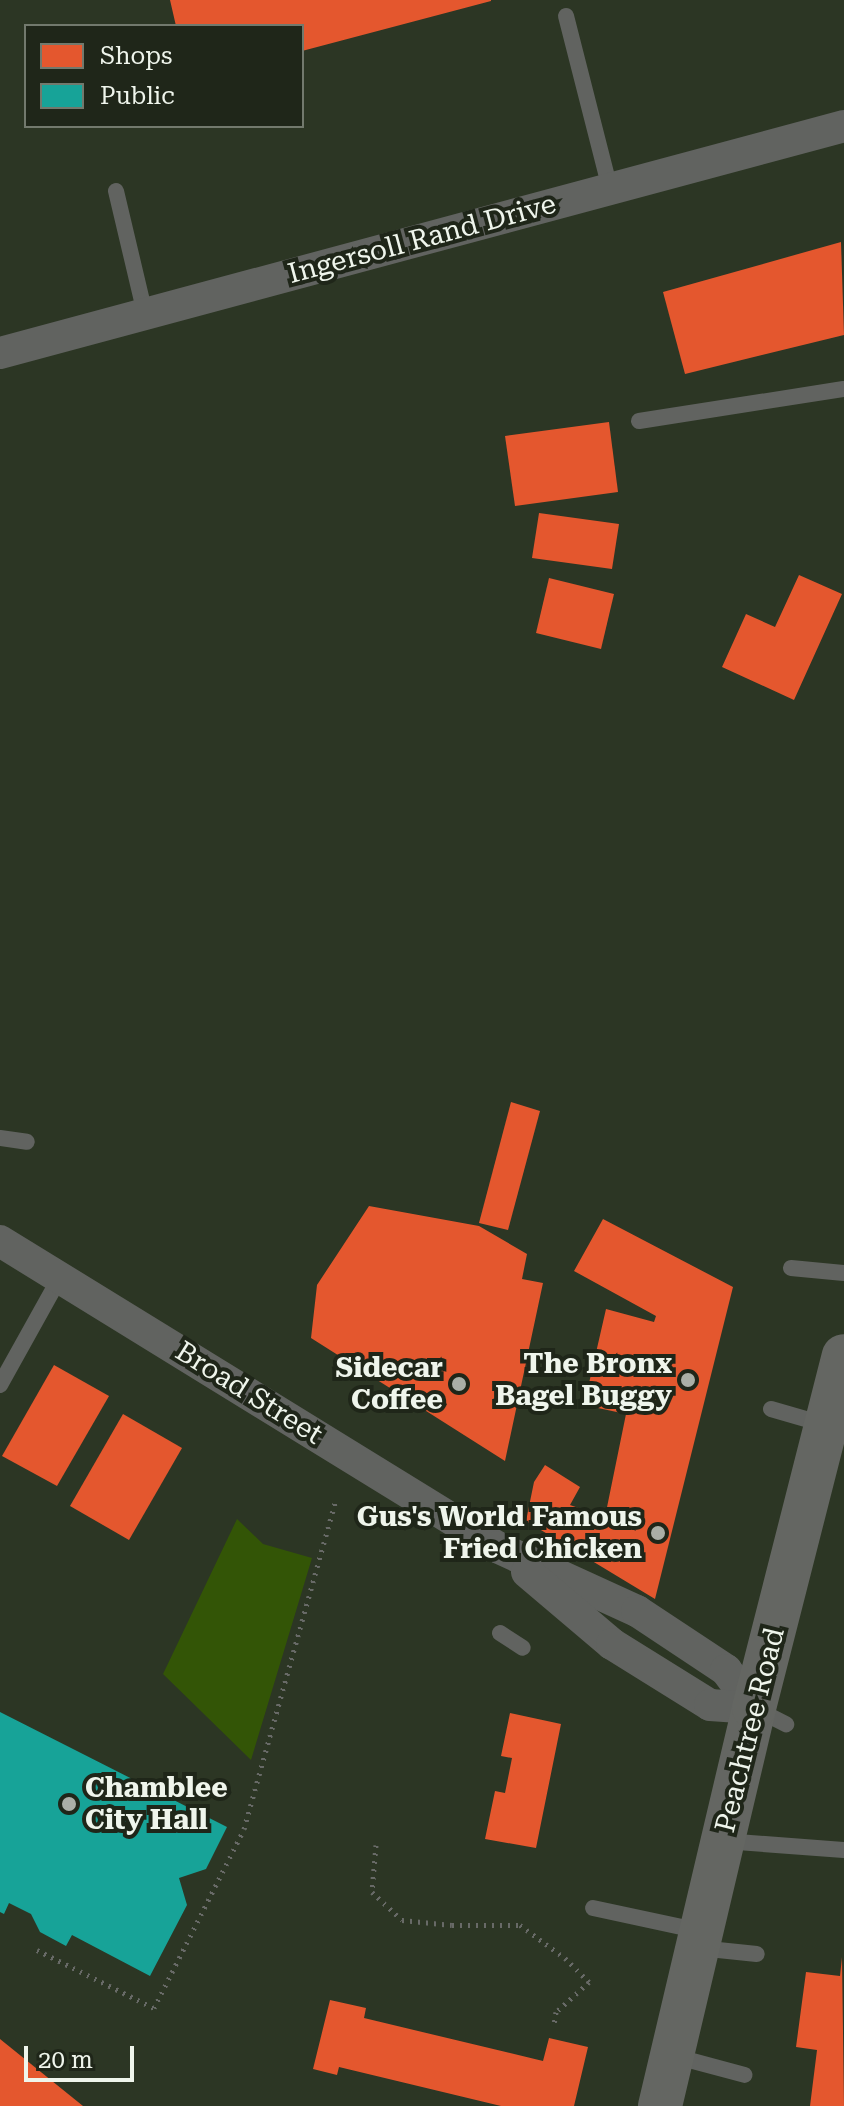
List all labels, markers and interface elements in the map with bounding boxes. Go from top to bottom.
legend [24,24,304,128]
text: Shops [100,42,172,70]
text: Public [100,82,175,110]
street label: Ingersoll Rand Drive [284,187,560,291]
street label: Broad Street [169,1334,329,1452]
place label: The Bronx Bagel Buggy [495,1347,672,1413]
place label: Sidecar Coffee [336,1351,443,1417]
marker: The Bronx Bagel Buggy [679,1371,697,1389]
marker: Sidecar Coffee [450,1375,468,1393]
place label: Gus's World Famous Fried Chicken [357,1500,642,1566]
marker: Gus's World Famous Fried Chicken [649,1524,667,1542]
street label: Peachtree Road [708,1624,792,1836]
place label: Chamblee City Hall [85,1771,228,1837]
marker: Chamblee City Hall [60,1795,78,1813]
scale bar [28,2030,138,2080]
text: 20 m [38,2046,93,2074]

